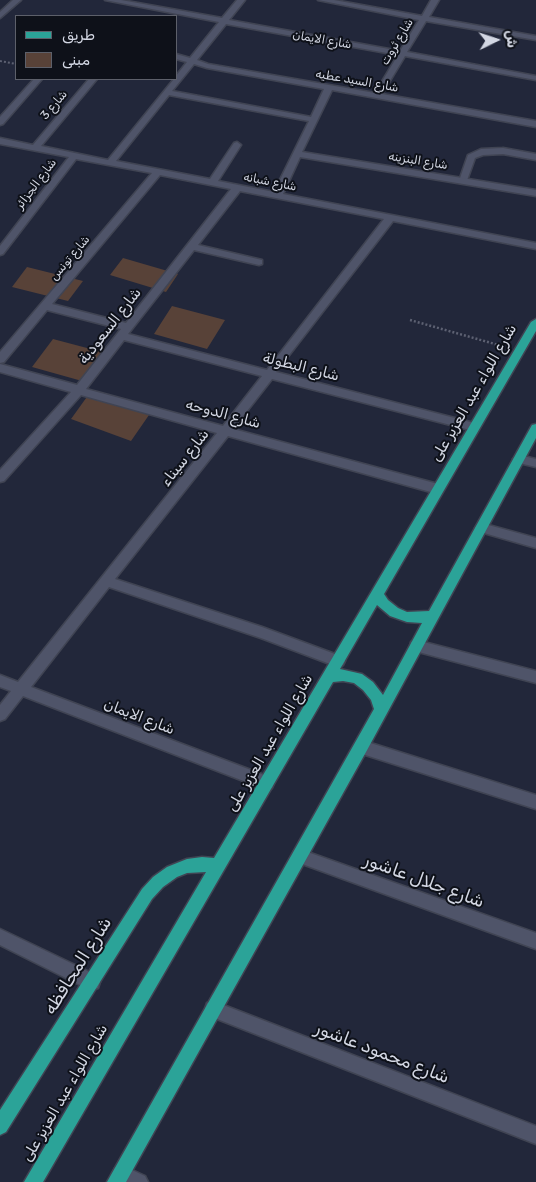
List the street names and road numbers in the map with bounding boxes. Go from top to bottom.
street label: شارع ثروت [377,16,417,68]
street label: شارع الايمان [291,28,353,52]
street label: شارع السيد عطيه [314,67,400,95]
street label: شارع 3 [38,87,70,123]
street label: شارع البنزينه [387,149,449,173]
street label: شارع الجزائر [12,156,60,212]
street label: شارع شبانه [242,170,298,194]
street label: شارع تونس [47,232,93,284]
street label: شارع السعودية [75,284,145,368]
street label: شارع اللواء عبد العزيز على [427,321,521,465]
street label: شارع البطولة [261,349,341,385]
street label: شارع الدوحه [183,395,263,433]
street label: شارع سيناء [157,426,213,490]
street label: شارع اللواء عبد العزيز على [223,671,317,815]
street label: شارع الايمان [101,695,177,739]
street label: شارع جلال عاشور [361,849,487,913]
street label: شارع المحافظه [39,913,117,1019]
street label: شارع محمود عاشور [312,1017,452,1089]
street label: شارع اللواء عبد العزيز على [18,1021,112,1165]

